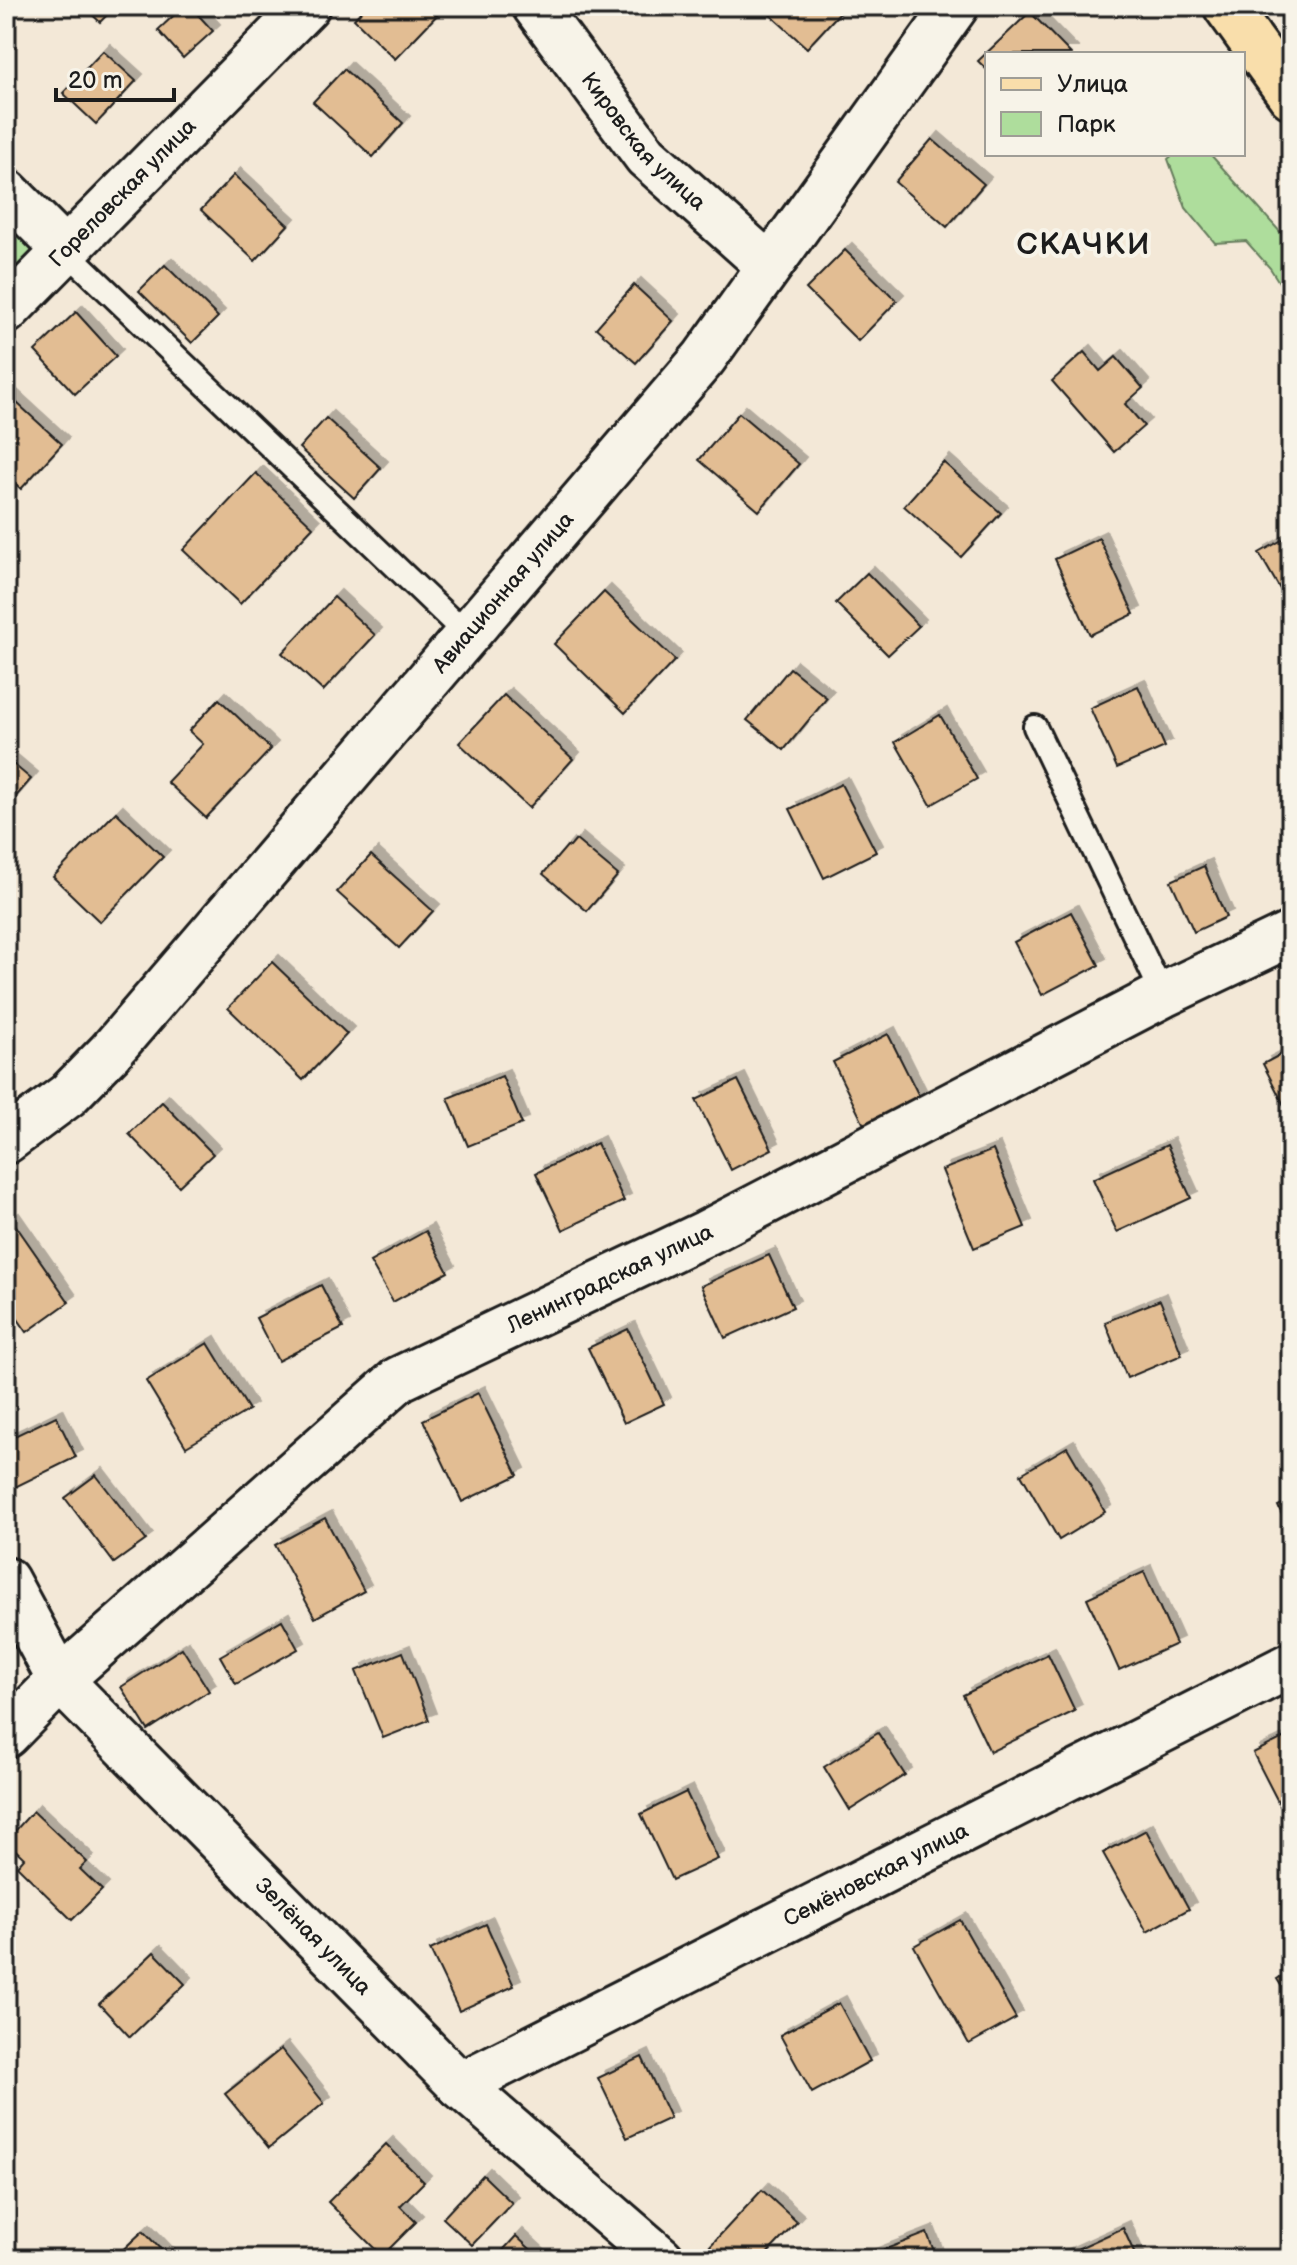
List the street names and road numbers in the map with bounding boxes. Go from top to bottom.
street label: Кировская улица [575,67,711,216]
street label: Гореловская улица [43,113,202,273]
street label: Авиационная улица [426,506,580,680]
street label: Ленинградская улица [502,1218,717,1340]
street label: Семёновская улица [779,1817,973,1933]
street label: Зелёная улица [249,1872,377,2001]

